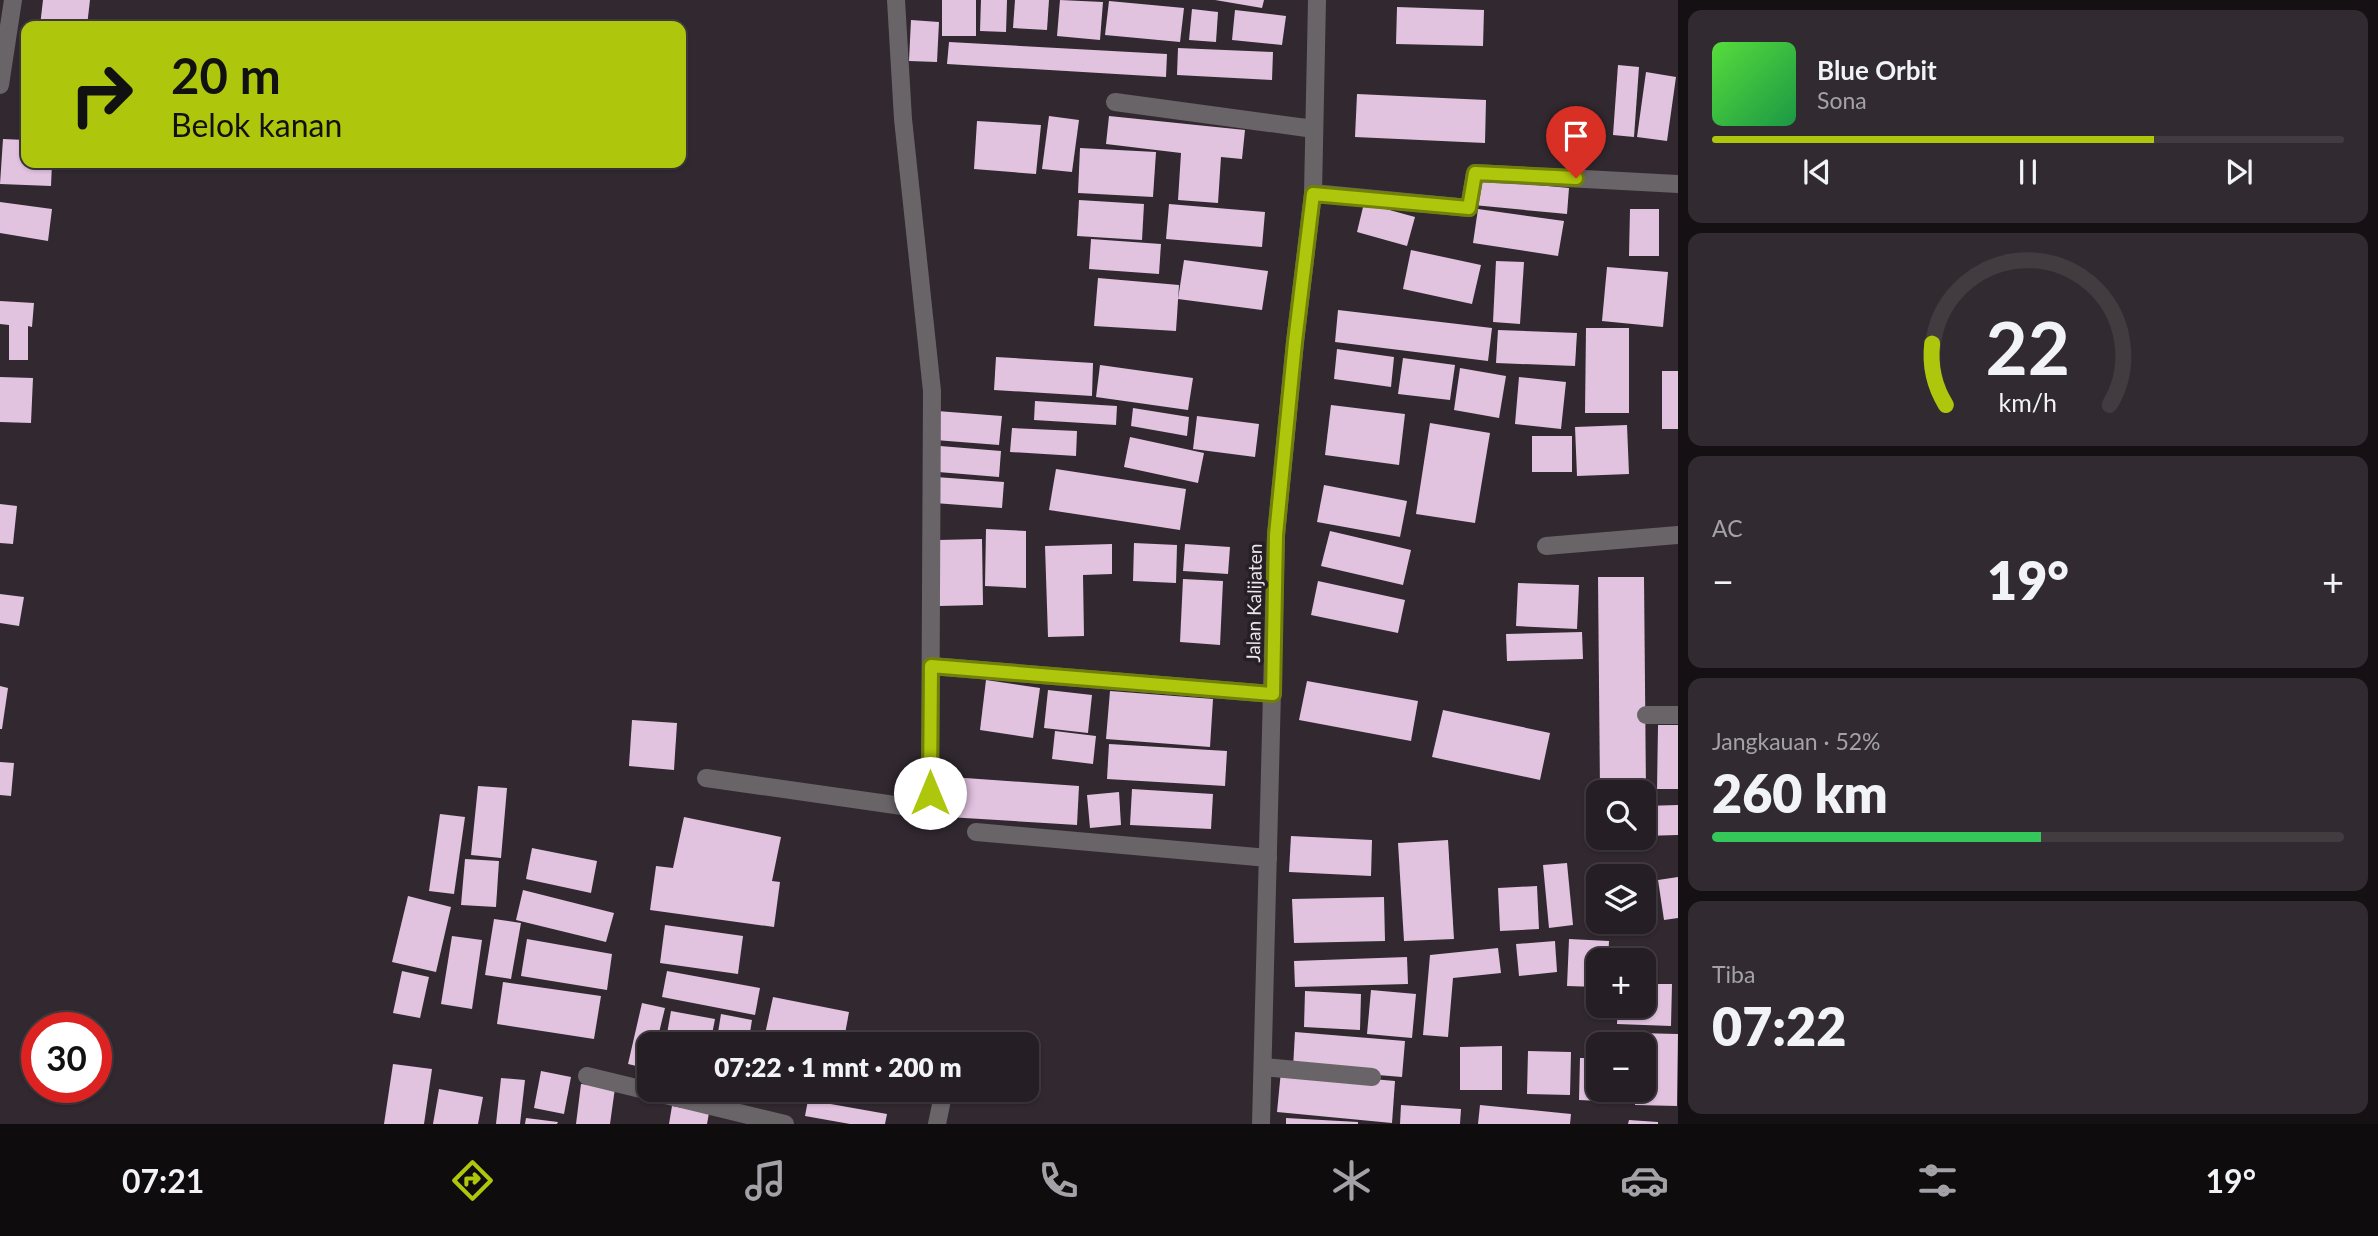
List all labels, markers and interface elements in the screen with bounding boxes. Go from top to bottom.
text: 20 m [171,46,281,104]
icon: right [56,49,147,140]
text: Blue Orbit [1817,54,1937,86]
text: Sona [1817,86,1867,114]
text: Belok kanan [171,105,342,144]
pin [1546,106,1606,178]
icon: arrive [1557,117,1595,155]
icon: previous [1798,153,1836,191]
icon: pause [2009,153,2047,191]
icon: next [2220,153,2258,191]
text: 22 [1986,304,2070,392]
text: km/h [1999,387,2057,417]
text: AC [1712,514,1743,542]
street label: Jalan Kalijaten [1241,543,1266,663]
text: 19° [1987,549,2069,611]
text: − [1712,558,1734,604]
text: + [2322,558,2344,604]
text: Jangkauan · 52% [1712,727,1881,755]
position arrow [893,756,967,830]
text: 260 km [1712,762,1888,824]
map controls [1586,780,1656,1102]
button: search [1586,780,1656,850]
button: layers [1586,864,1656,934]
button: + [1586,948,1656,1018]
text: Tiba [1712,960,1755,988]
text: 07:22 [1712,995,1846,1057]
speed limit sign: 30 [21,1012,112,1103]
button: − [1586,1032,1656,1102]
text: 07:22 · 1 mnt · 200 m [714,1051,962,1083]
icon: directions [448,1156,497,1205]
icon: music [741,1156,790,1205]
icon: phone [1034,1156,1083,1205]
icon: climate [1327,1156,1376,1205]
icon: car [1620,1156,1669,1205]
icon: filters [1913,1156,1962,1205]
text: 07:21 [122,1161,204,1200]
text: 19° [2206,1161,2256,1200]

